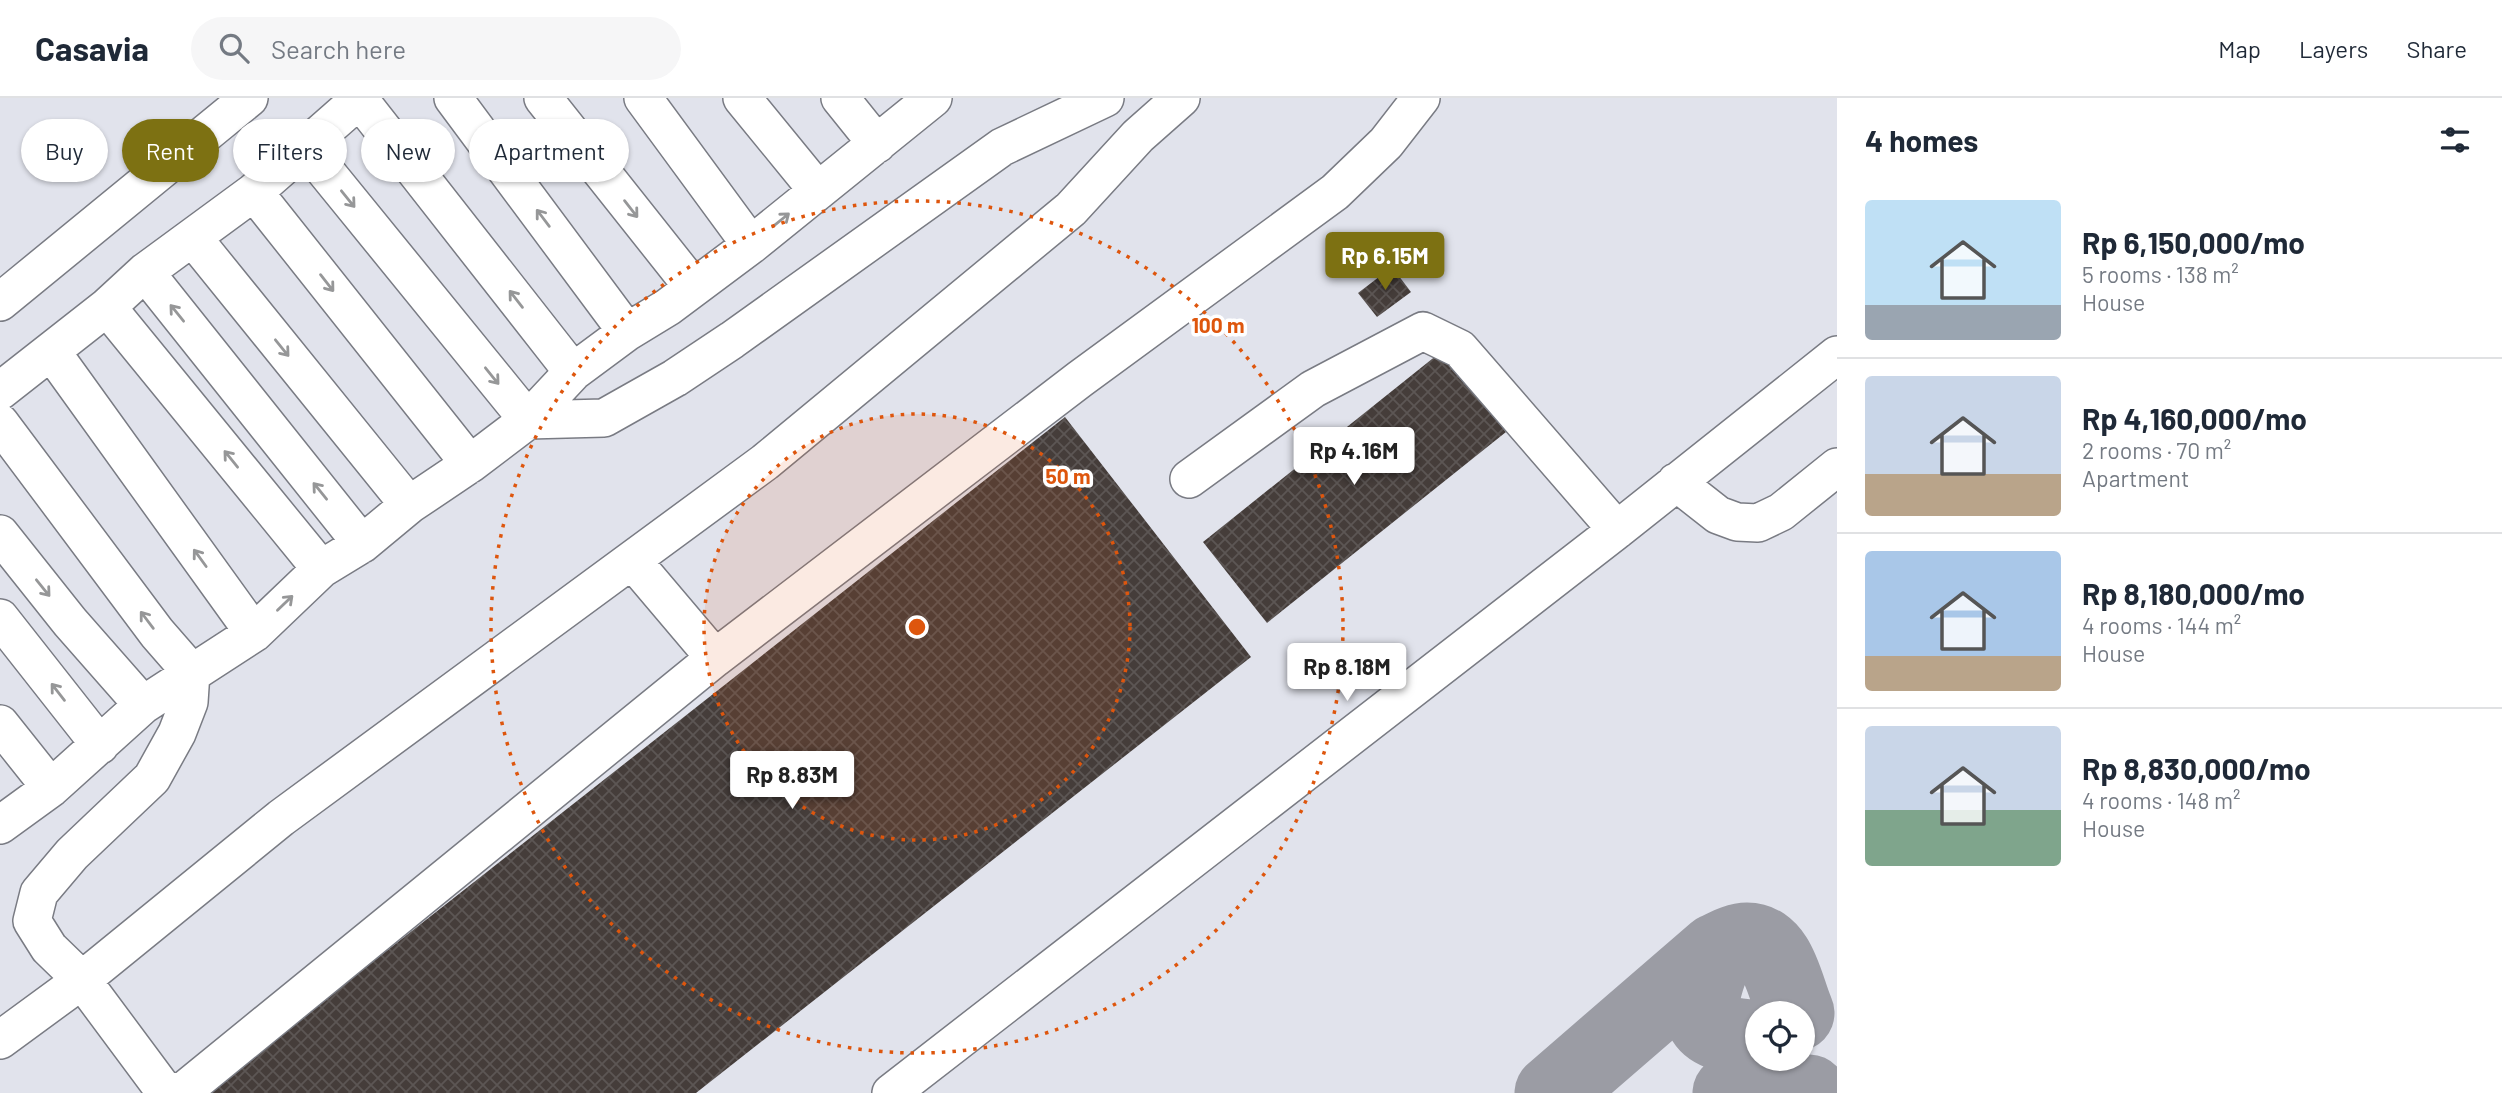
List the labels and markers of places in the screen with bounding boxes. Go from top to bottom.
pin: Rp 6.15M [1313,232,1457,292]
pin: Rp 4.16M [1282,428,1426,487]
centre of rings [905,615,929,639]
pin: Rp 8.18M [1275,644,1419,703]
pin: Rp 8.83M [720,752,864,811]

